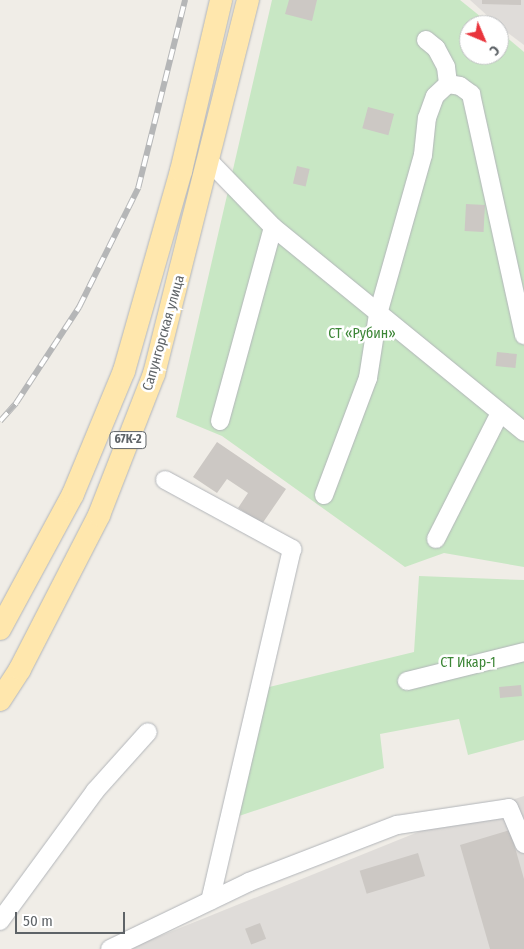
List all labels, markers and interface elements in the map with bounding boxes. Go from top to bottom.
north arrow [459,15,509,65]
text: С [486,42,503,59]
street label: Сапунгорская улица [139,273,189,393]
park label: СТ «Рубин» [328,326,396,342]
road number: 67К-2 [109,430,147,450]
park label: СТ Икар-1 [440,655,496,671]
scale bar [18,902,128,934]
text: 50 m [23,912,53,930]

